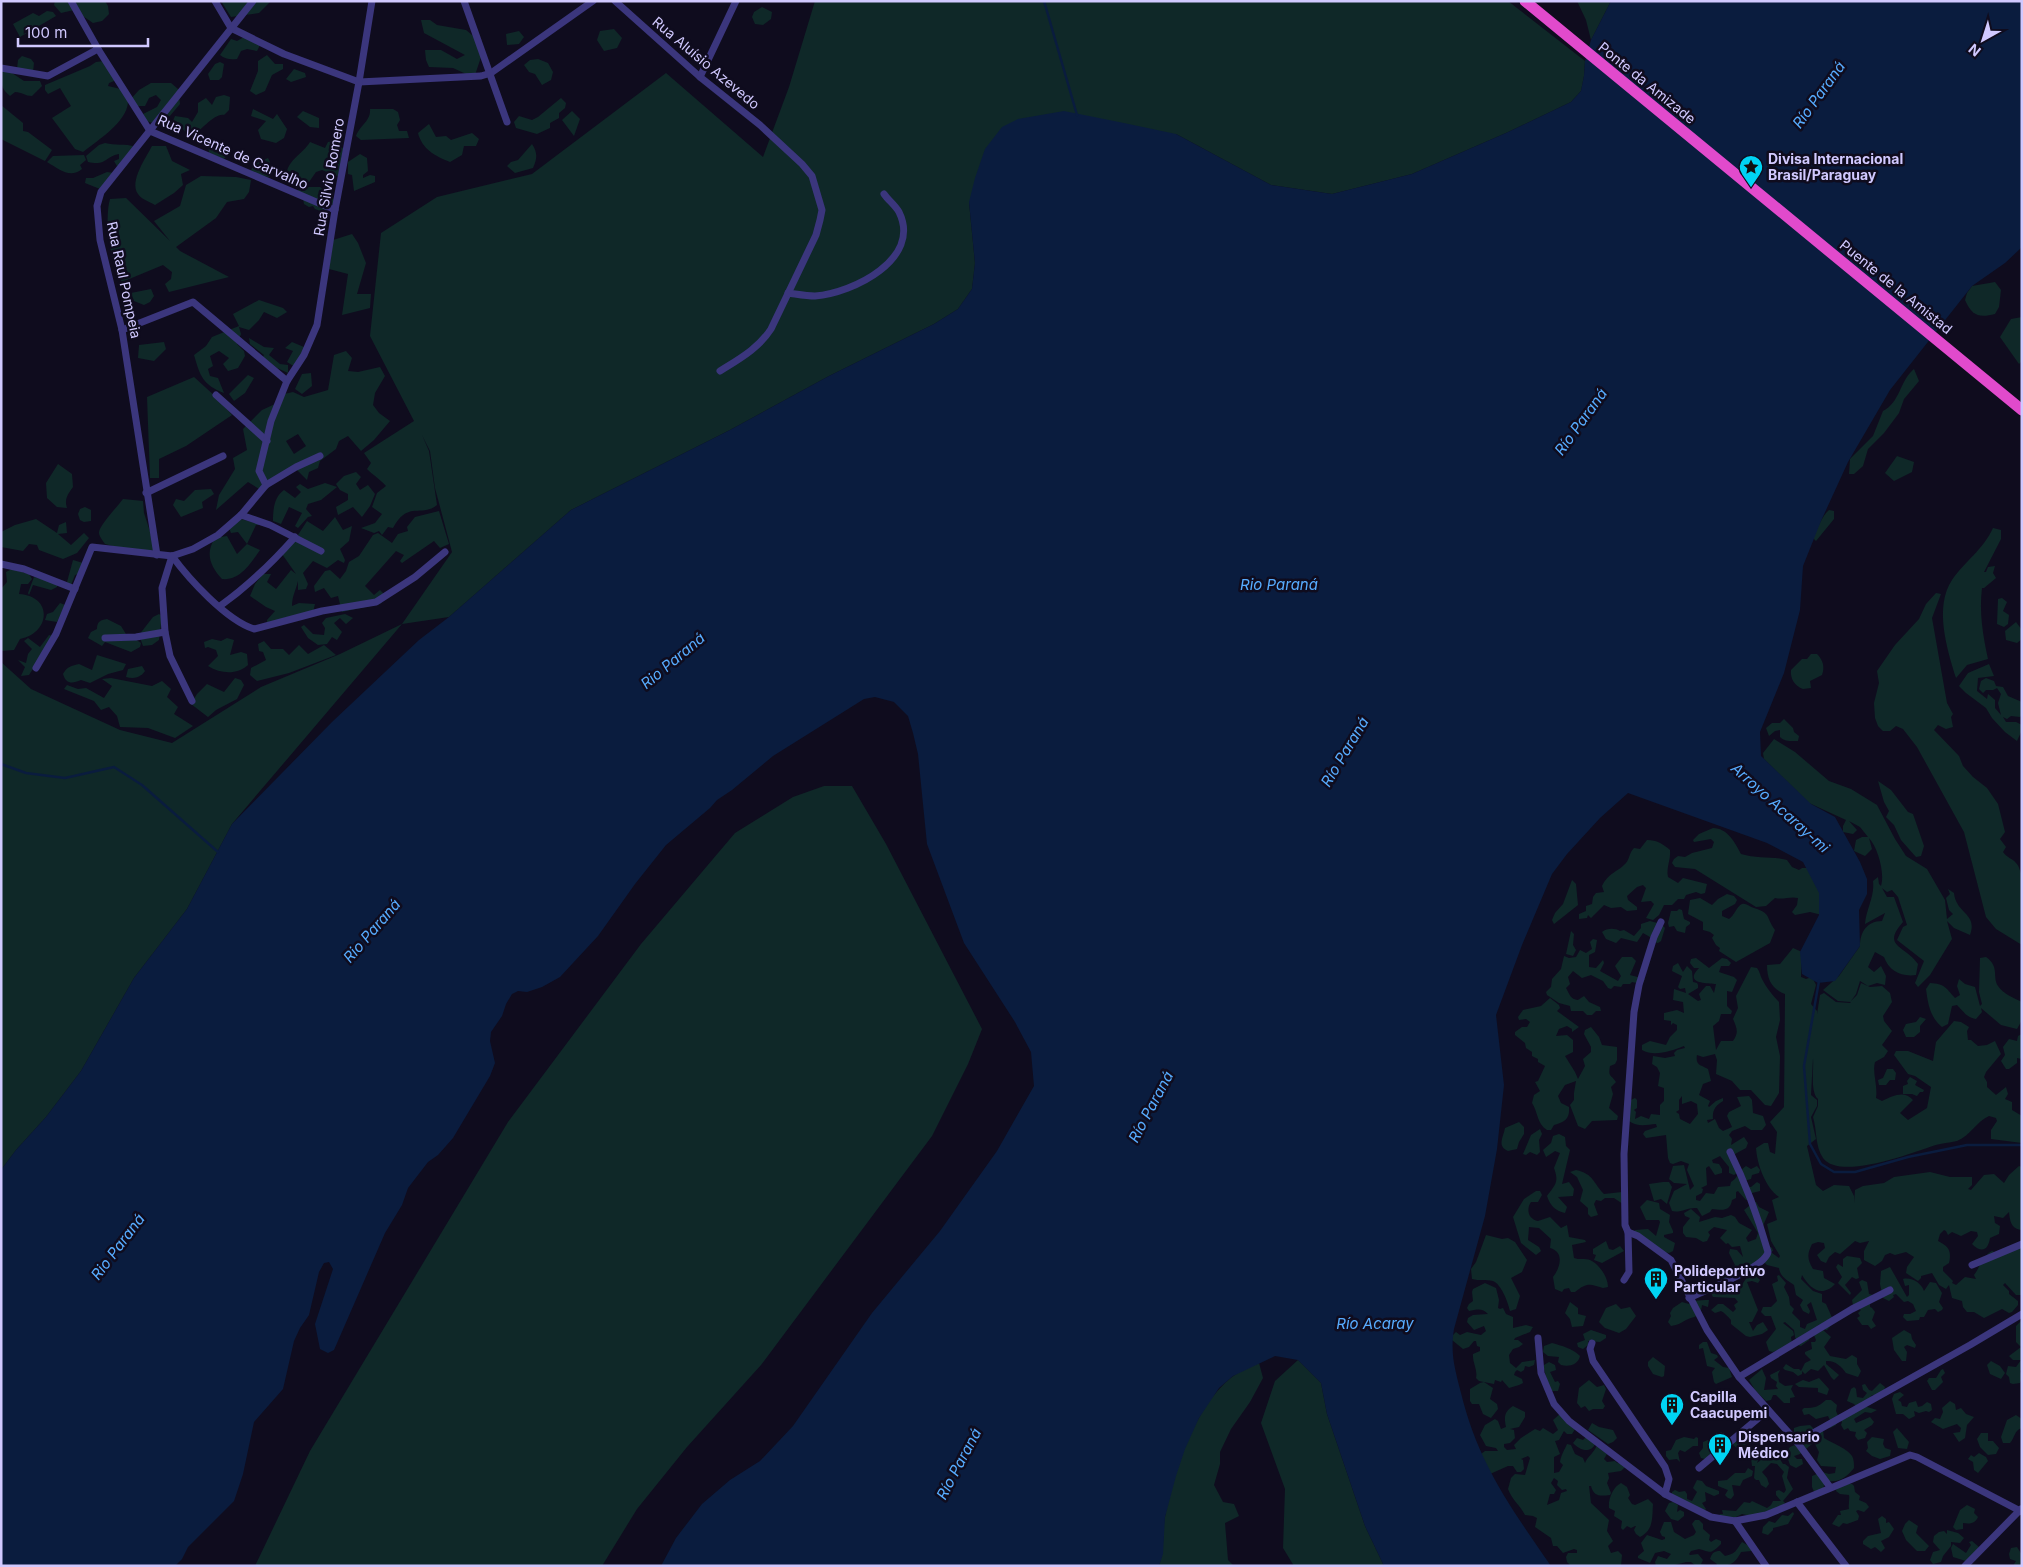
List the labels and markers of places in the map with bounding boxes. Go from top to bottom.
place label: Divisa Internacional Brasil/Paraguay [1768,150,1903,183]
place icon: Divisa Internacional Brasil/Paraguay [1738,154,1764,188]
place label: Polideportivo Particular [1674,1262,1766,1295]
building icon: Polideportivo Particular [1643,1266,1669,1300]
place label: Capilla Caacupemi [1690,1388,1768,1421]
building icon: Capilla Caacupemi [1659,1392,1685,1426]
place label: Dispensario Médico [1738,1428,1820,1461]
building icon: Dispensario Médico [1707,1432,1733,1466]

